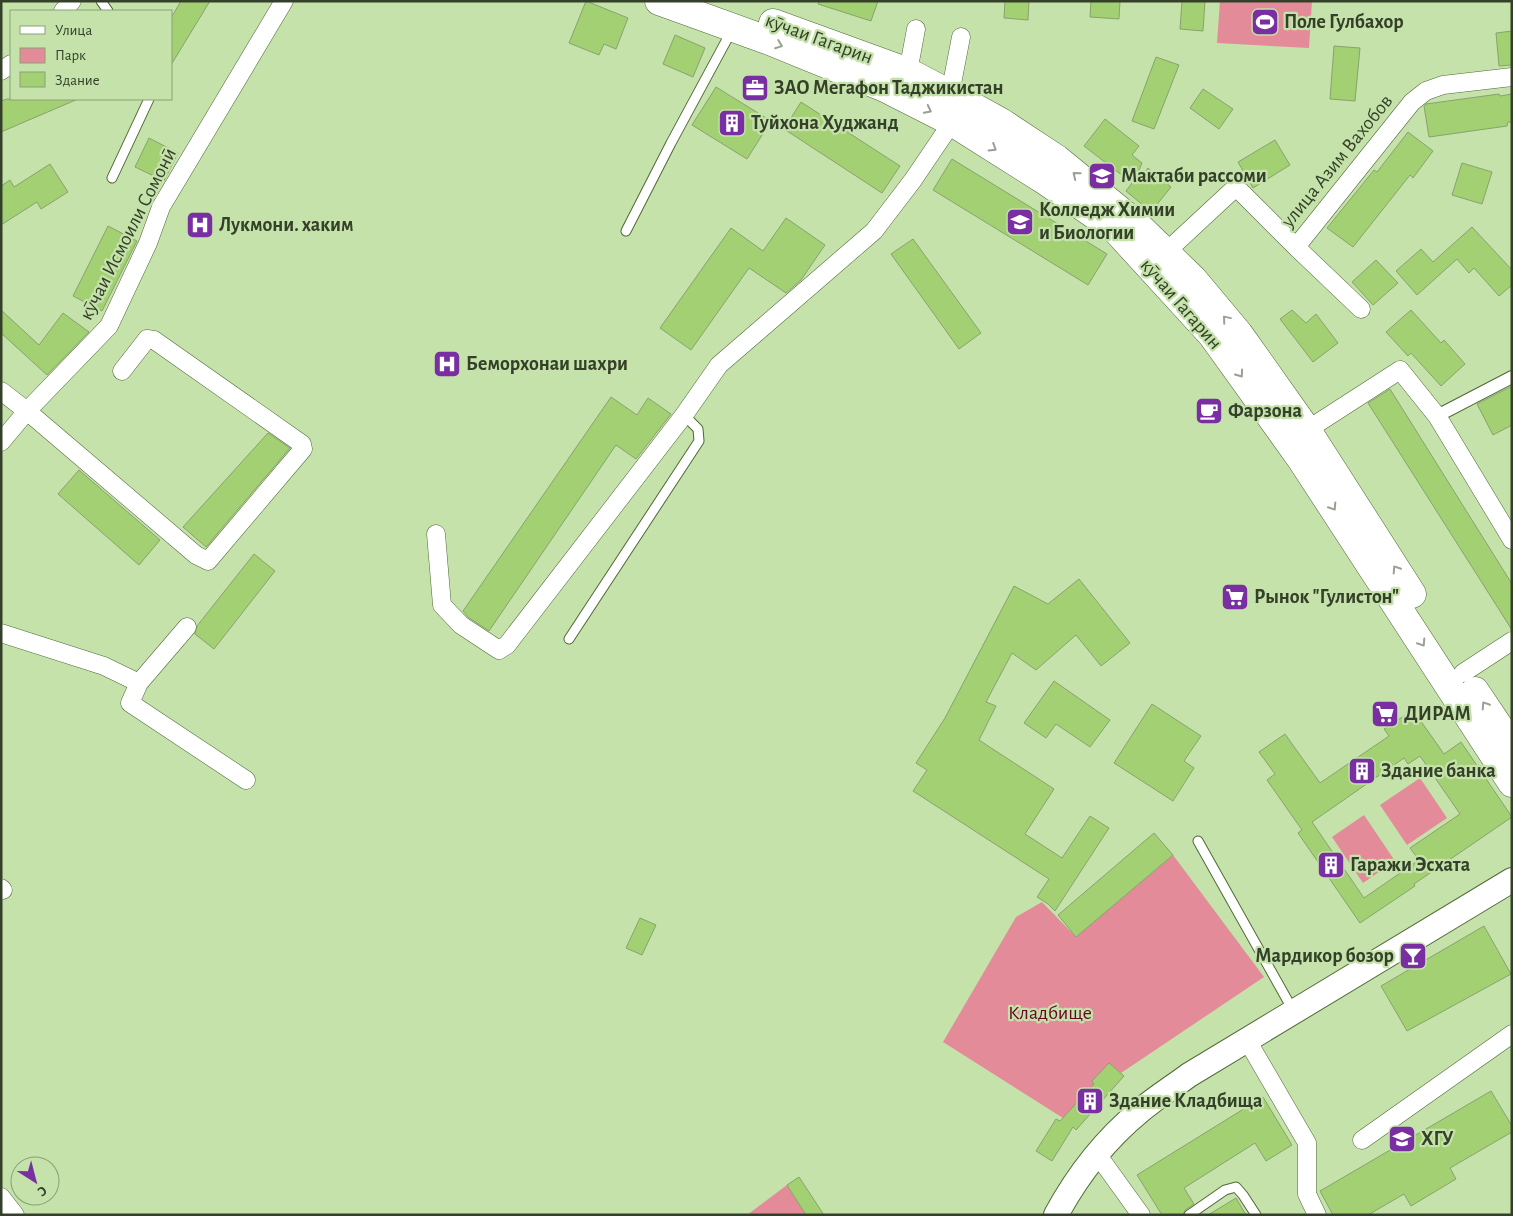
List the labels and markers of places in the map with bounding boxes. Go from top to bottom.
sports icon: Поле Гулбахор [1250,7,1280,37]
place label: Поле Гулбахор [1284,12,1404,32]
office icon: ЗАО Мегафон Таджикистан [740,73,770,103]
place label: ЗАО Мегафон Таджикистан [774,78,1003,98]
building icon: Туйхона Худжанд [717,108,747,138]
place label: Туйхона Худжанд [751,113,899,133]
school or university icon: Мактаби рассоми [1087,161,1117,191]
place label: Мактаби рассоми [1121,166,1267,186]
place label: Колледж Химии и Биологии [1039,200,1175,243]
school or university icon: Колледж Химии и Биологии [1005,207,1035,237]
hospital icon: Лукмони. хаким [185,210,215,240]
place label: Лукмони. хаким [219,215,354,235]
hospital icon: Беморхонаи шахри [432,349,462,379]
place label: Беморхонаи шахри [466,354,628,374]
cafe icon: Фарзона [1194,396,1224,426]
place label: Фарзона [1228,401,1303,421]
supermarket icon: Рынок "Гулистон" [1220,582,1250,612]
place label: Рынок "Гулистон" [1254,587,1399,607]
supermarket icon: ДИРАМ [1370,699,1400,729]
place label: ДИРАМ [1404,704,1471,724]
building icon: Здание банка [1347,756,1377,786]
place label: Здание банка [1381,761,1496,781]
building icon: Гаражи Эсхата [1316,850,1346,880]
place label: Гаражи Эсхата [1350,855,1471,875]
bar icon: Мардикор бозор [1398,941,1428,971]
place label: Мардикор бозор [1255,946,1394,966]
building icon: Здание Кладбища [1075,1086,1105,1116]
place label: Здание Кладбища [1109,1091,1263,1111]
school or university icon: ХГУ [1387,1124,1417,1154]
place label: ХГУ [1421,1129,1454,1149]

